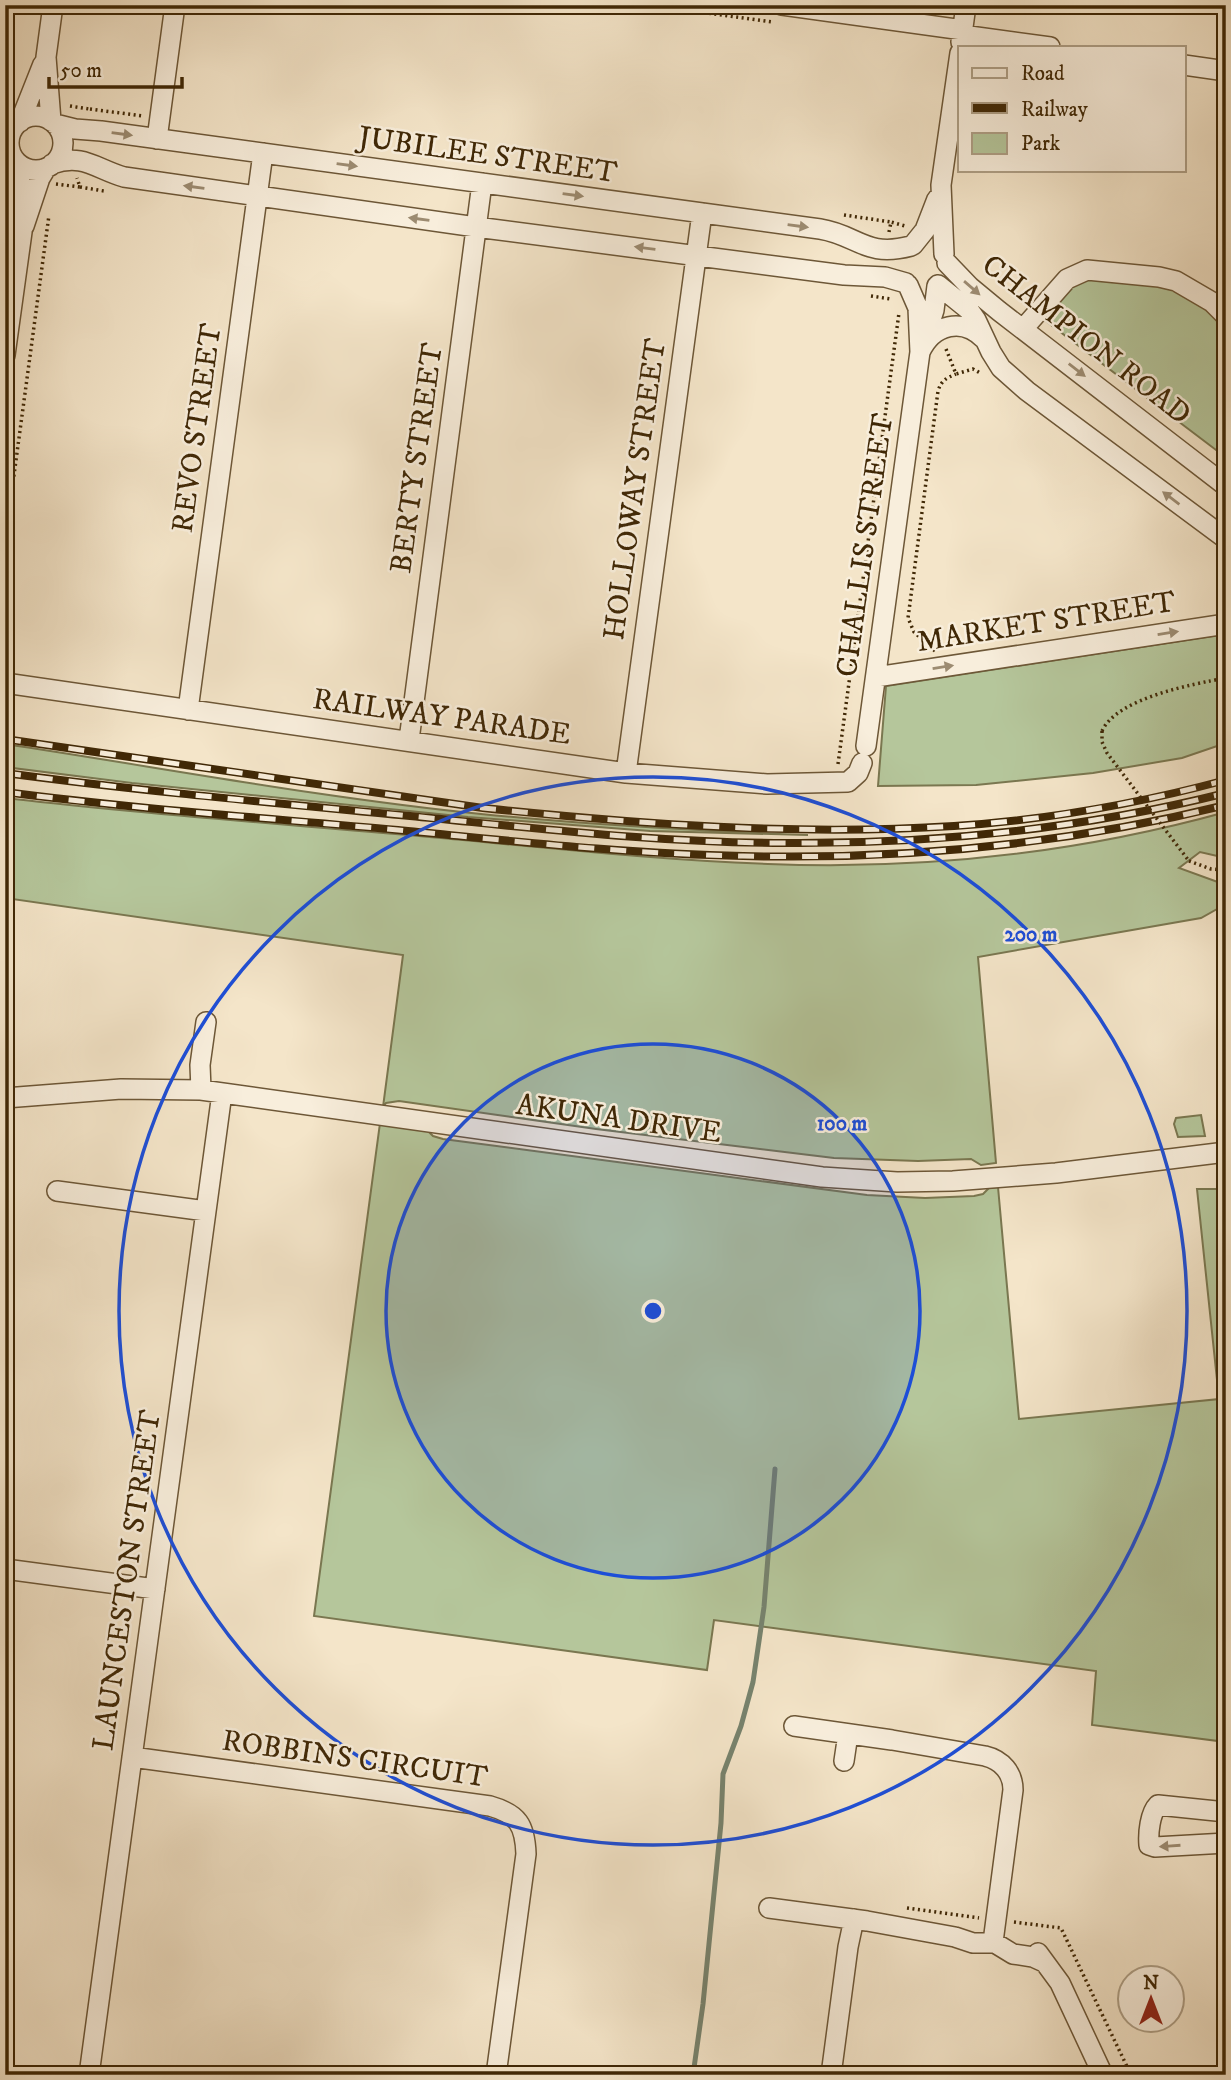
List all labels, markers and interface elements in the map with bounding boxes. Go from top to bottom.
scale bar [49,46,182,90]
legend [958,46,1186,172]
text: 50 m [60,58,102,84]
text: Road [1021,61,1065,87]
text: Railway [1021,97,1089,123]
street label: JUBILEE STREET [353,119,620,192]
one-way arrow [111,128,133,139]
text: Park [1021,131,1061,157]
one-way arrow [336,159,358,170]
one-way arrow [183,182,205,193]
one-way arrow [562,190,584,201]
one-way arrow [408,213,430,224]
one-way arrow [787,221,809,232]
one-way arrow [634,243,656,254]
street label: CHAMPION ROAD [974,247,1198,433]
one-way arrow [963,280,981,296]
street label: REVO STREET [164,321,231,535]
street label: HOLLOWAY STREET [596,336,675,642]
street label: BERTY STREET [383,341,452,576]
one-way arrow [1067,363,1085,378]
street label: CHALLIS STREET [829,411,902,679]
one-way arrow [1162,492,1180,506]
street label: MARKET STREET [914,584,1179,661]
one-way arrow [1157,627,1179,638]
one-way arrow [932,661,954,672]
street label: RAILWAY PARADE [310,681,573,754]
text: 200 m [1004,922,1058,948]
street label: AKUNA DRIVE [514,1087,724,1152]
text: 100 m [817,1111,867,1137]
centre of rings [641,1299,665,1323]
street label: LAUNCESTON STREET [85,1407,170,1753]
street label: ROBBINS CIRCUIT [220,1723,490,1796]
one-way arrow [1159,1841,1181,1852]
north arrow [1116,1965,1186,2035]
text: N [1143,1972,1159,1995]

